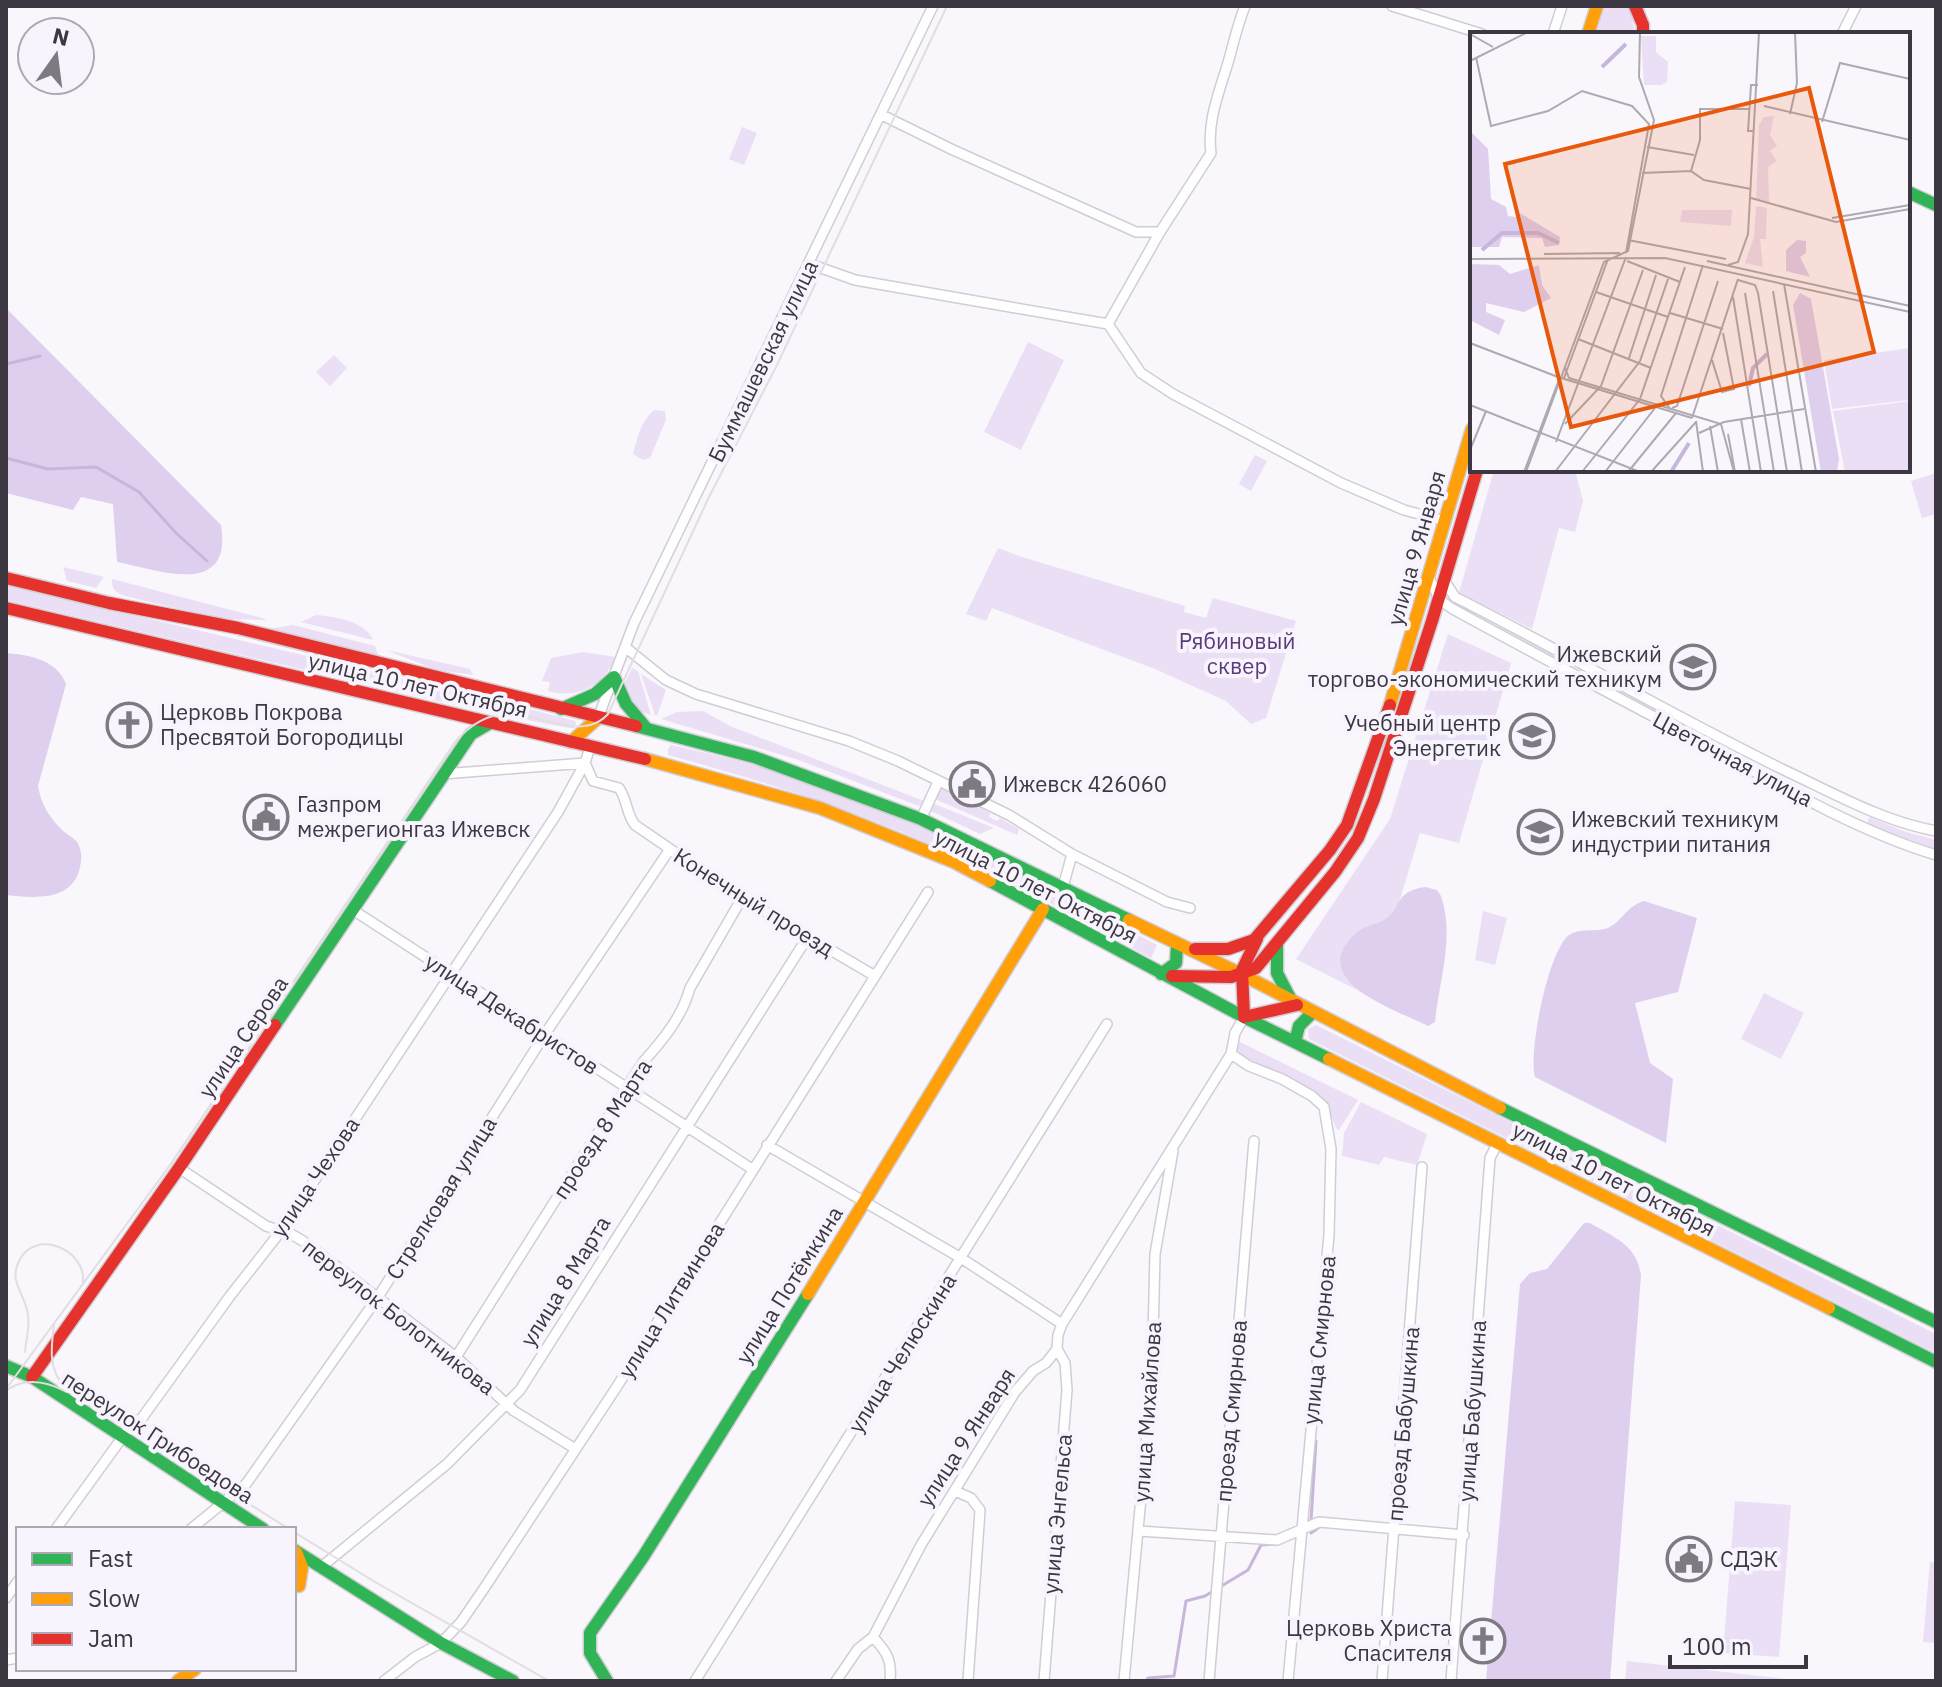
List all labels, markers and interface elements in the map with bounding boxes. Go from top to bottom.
north arrow [16,16,96,96]
text: N [50,20,72,52]
inset map [1470,32,1910,472]
street label: Буммашевская улица [701,255,824,467]
street label: улица 9 Января [1380,467,1452,629]
park label: Рябиновый сквер [1179,626,1295,680]
place label: Ижевский торгово-экономический техникум [1308,639,1662,693]
school or university icon: Ижевский торгово-экономический техникум [1669,643,1717,691]
street label: улица 10 лет Октября [306,645,531,724]
place label: Церковь Покрова Пресвятой Богородицы [160,697,404,751]
church icon: Церковь Покрова Пресвятой Богородицы [105,701,153,749]
street label: Цветочная улица [1648,704,1818,813]
place label: Учебный центр Энергетик [1344,708,1501,762]
school or university icon: Учебный центр Энергетик [1508,712,1556,760]
public building icon: Ижевск 426060 [948,760,996,808]
place label: Ижевск 426060 [1003,769,1167,798]
place label: Газпром межрегионгаз Ижевск [297,789,530,843]
public building icon: Газпром межрегионгаз Ижевск [242,793,290,841]
place label: Ижевский техникум индустрии питания [1571,804,1779,858]
school or university icon: Ижевский техникум индустрии питания [1516,808,1564,856]
street label: улица 10 лет Октября [930,822,1143,949]
street label: Конечный проезд [669,840,840,963]
street label: улица Декабристов [420,946,605,1081]
street label: улица Серова [191,970,294,1103]
street label: проезд 8 Марта [545,1053,658,1204]
street label: Стрелковая улица [379,1110,503,1285]
street label: улица Чехова [264,1111,366,1243]
street label: улица 10 лет Октября [1508,1115,1721,1242]
street label: улица Потёмкина [728,1200,849,1369]
street label: улица 8 Марта [513,1210,616,1351]
street label: улица Литвинова [611,1216,730,1383]
street label: переулок Болотникова [297,1232,502,1401]
street label: улица Смирнова [1295,1254,1342,1426]
street label: улица Челюскина [841,1267,962,1438]
street label: проезд Смирнова [1208,1318,1253,1503]
street label: улица Бабушкина [1451,1319,1492,1503]
street label: улица Михайлова [1126,1320,1167,1503]
street label: проезд Бабушкина [1380,1325,1425,1523]
street label: улица 9 Января [910,1362,1021,1512]
street label: переулок Грибоедова [57,1364,260,1510]
street label: улица Энгельса [1035,1432,1078,1595]
legend [16,1527,296,1671]
public building icon: СДЭК [1665,1535,1713,1583]
text: Fast [88,1542,133,1574]
place label: СДЭК [1720,1544,1778,1573]
text: Slow [88,1582,140,1614]
place label: Церковь Христа Спасителя [1286,1613,1452,1667]
church icon: Церковь Христа Спасителя [1459,1617,1507,1665]
scale bar [1670,1619,1806,1669]
text: Jam [88,1622,134,1654]
text: 100 m [1682,1630,1752,1662]

